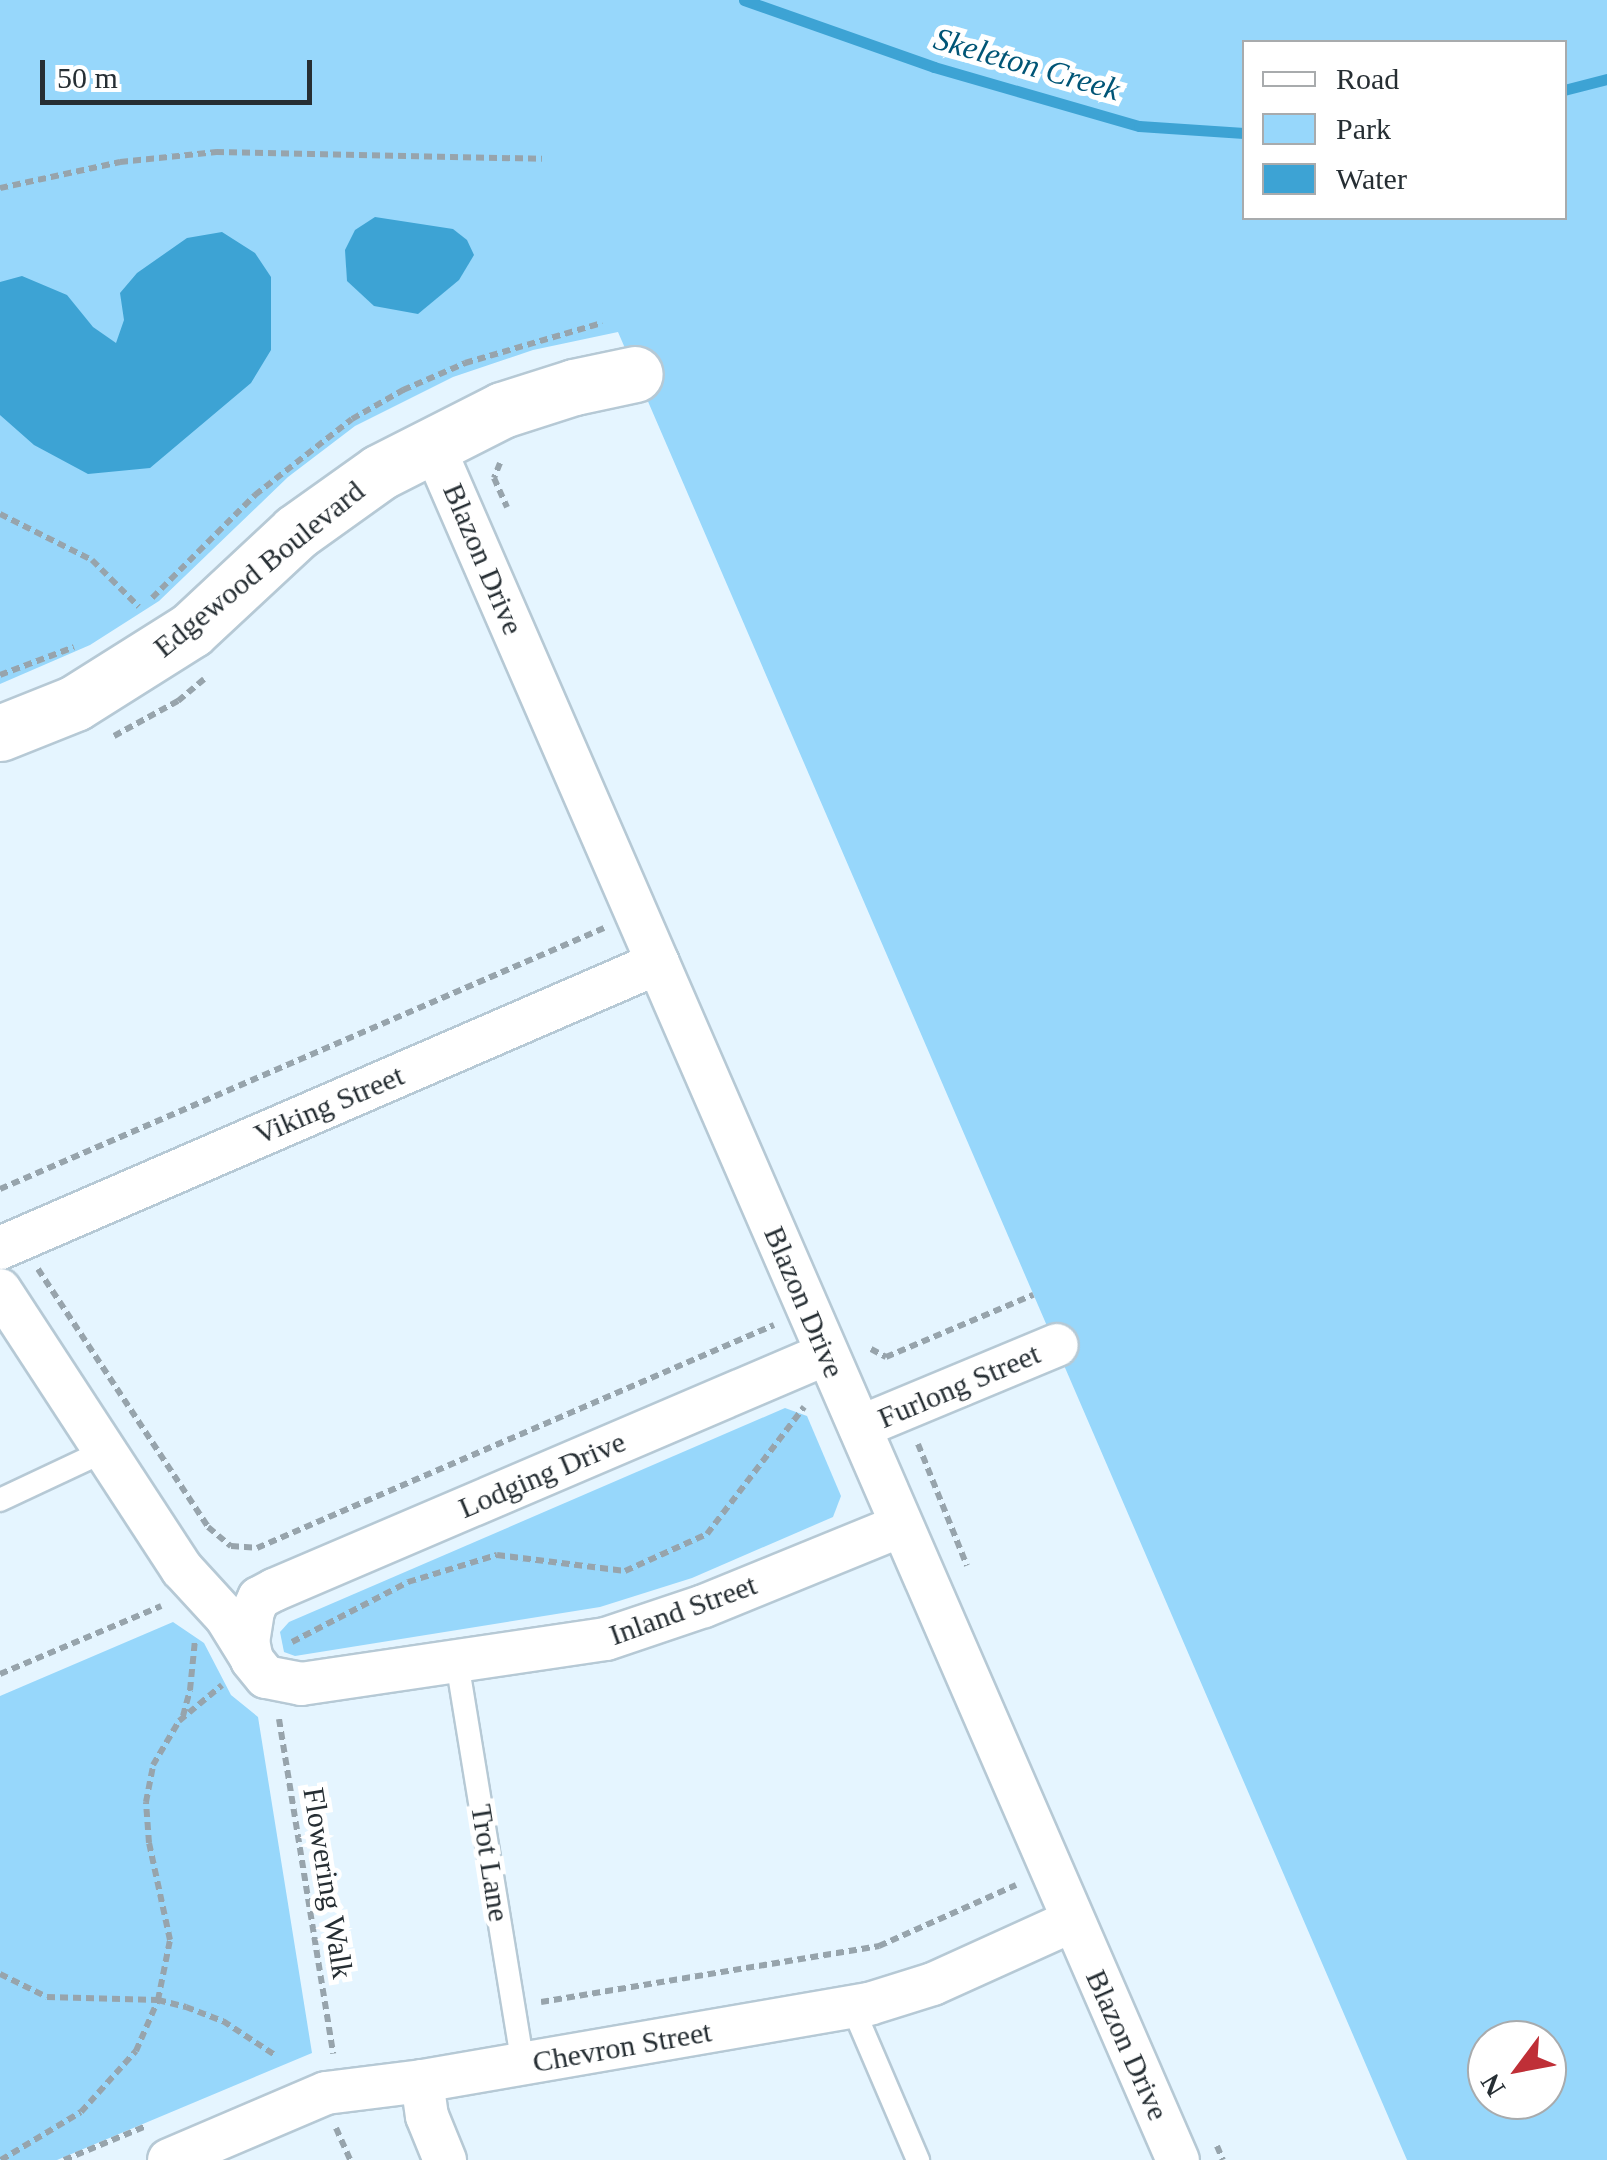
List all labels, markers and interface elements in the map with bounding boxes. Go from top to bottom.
water label: Skeleton Creek [930,19,1124,109]
scale bar [45,40,318,102]
legend [1242,40,1567,220]
text: 50 m [57,61,118,94]
text: Road [1336,62,1399,95]
text: Park [1336,112,1391,145]
text: Water [1336,162,1407,195]
street label: Edgewood Boulevard [146,473,372,665]
street label: Blazon Drive [435,478,531,640]
street label: Viking Street [249,1057,409,1153]
street label: Blazon Drive [756,1221,852,1383]
street label: Furlong Street [873,1336,1045,1436]
street label: Lodging Drive [453,1424,631,1526]
street label: Inland Street [604,1567,762,1653]
street label: Flowering Walk [295,1785,361,1981]
street label: Trot Lane [463,1802,517,1924]
street label: Blazon Drive [1078,1964,1176,2126]
street label: Chevron Street [530,2014,714,2080]
north arrow [1467,2020,1567,2120]
text: N [1474,2068,1511,2102]

